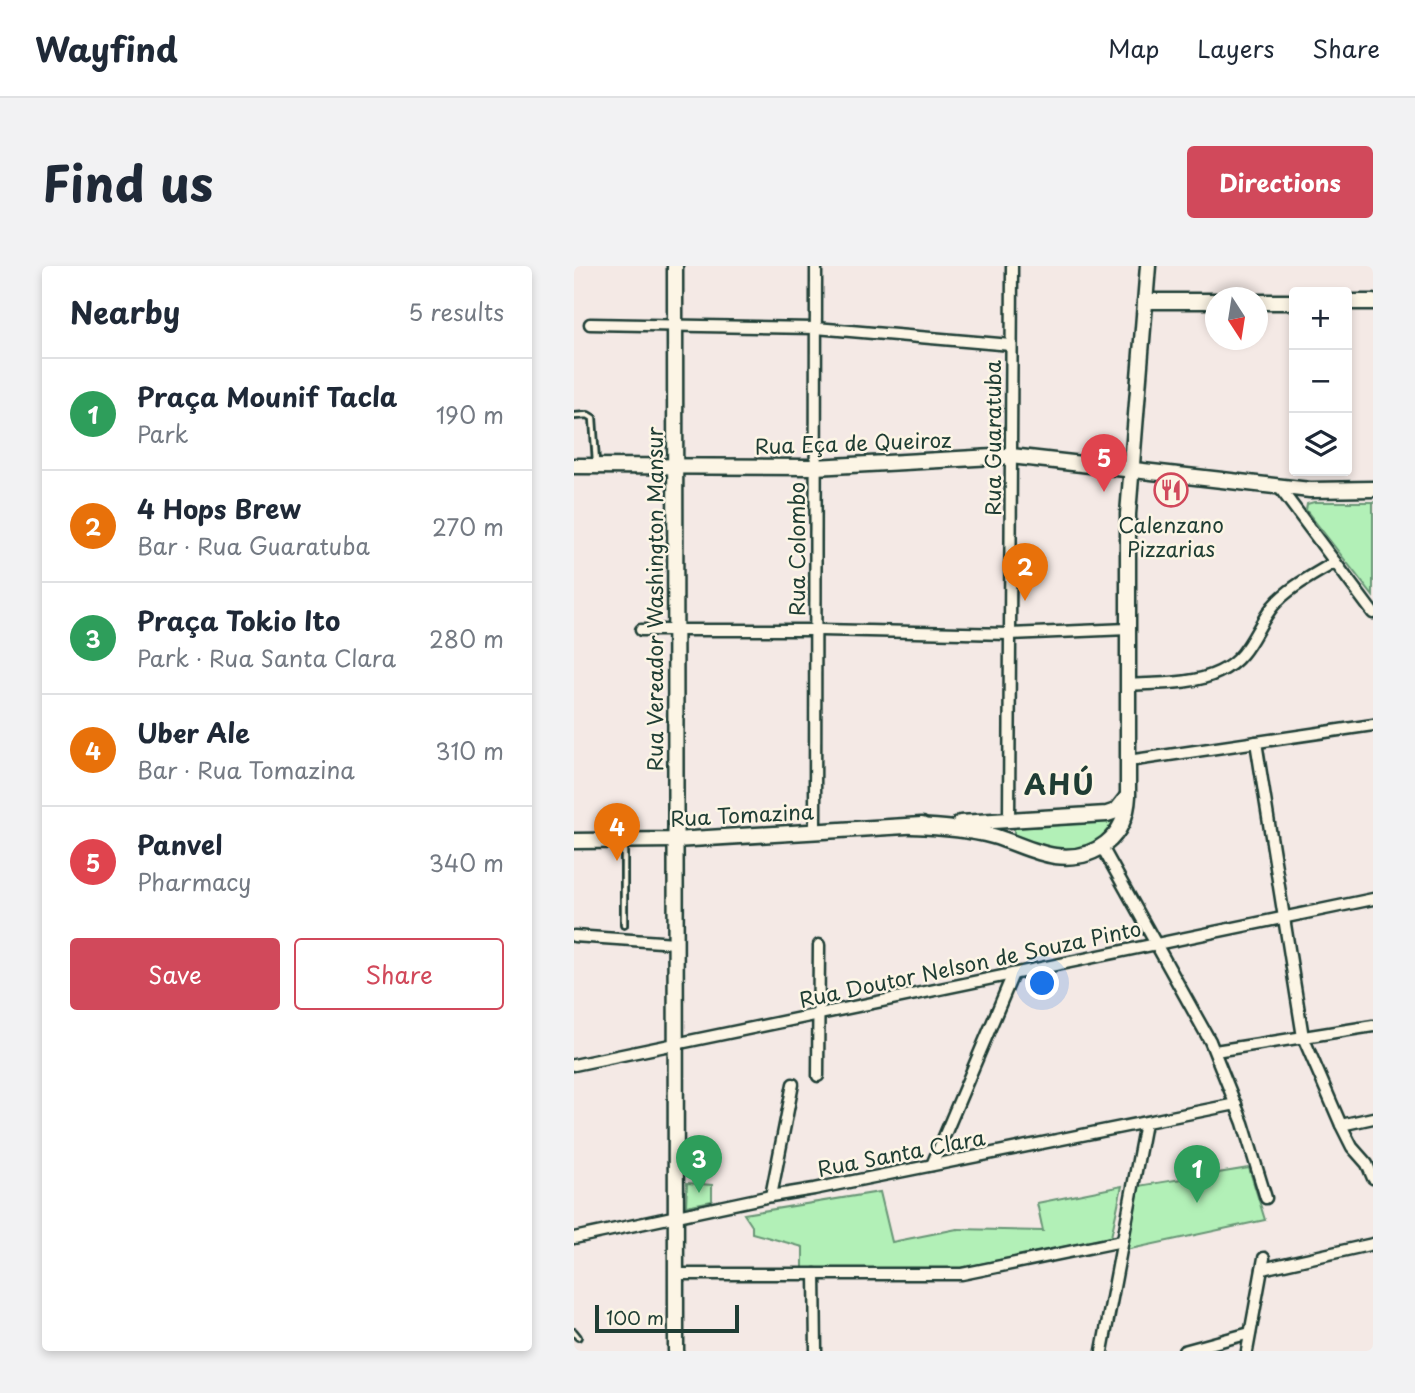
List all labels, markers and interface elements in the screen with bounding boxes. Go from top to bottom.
text: Wayfind [35,23,178,73]
text: Map [1108,30,1159,66]
text: Layers [1197,30,1274,66]
text: Share [1312,30,1380,66]
text: Find us [42,145,213,219]
button: Directions [1187,146,1373,218]
north arrow [1205,287,1268,350]
map controls [1289,287,1352,476]
button: + [1289,287,1352,350]
text: Nearby [70,289,180,334]
text: 5 results [408,294,504,329]
button: − [1289,350,1352,413]
street label: Rua Guaratuba [976,360,1008,516]
text: Praça Mounif Tacla [137,377,397,416]
text: 1 [88,397,99,432]
text: 190 m [436,397,504,432]
button: layers [1289,413,1352,476]
text: Park [137,416,188,451]
street label: Rua Eça de Queiroz [754,423,952,461]
street label: Rua Vereador Washington Mansur [638,427,670,771]
pin: 5 [1081,434,1127,492]
restaurant icon: Calenzano Pizzarias [1152,471,1190,509]
street label: Rua Colombo [780,482,812,616]
text: 4 Hops Brew [137,489,301,528]
place label: Calenzano Pizzarias [1118,508,1224,564]
text: 2 [85,509,101,544]
text: 270 m [432,509,504,544]
text: Bar · Rua Guaratuba [137,528,370,563]
pin: 2 [1002,543,1048,601]
text: Praça Tokio Ito [137,601,340,640]
text: 3 [85,621,101,656]
text: 280 m [429,621,504,656]
text: Park · Rua Santa Clara [137,640,396,675]
text: Uber Ale [137,713,250,752]
text: 4 [85,733,101,768]
text: 310 m [435,733,504,768]
text: Bar · Rua Tomazina [137,752,355,787]
district label: AHÚ [1024,762,1096,805]
street label: Rua Tomazina [669,794,815,834]
pin: 4 [594,803,640,861]
text: Panvel [137,825,222,864]
text: 5 [86,845,100,880]
text: 340 m [429,845,504,880]
text: Pharmacy [137,864,251,899]
street label: Rua Doutor Nelson de Souza Pinto [796,911,1144,1015]
button: Save [70,938,280,1010]
button: Share [294,938,504,1010]
your location [1025,966,1059,1000]
street label: Rua Santa Clara [815,1120,988,1184]
pin: 3 [676,1135,722,1193]
pin: 1 [1174,1145,1220,1203]
scale bar [595,1302,738,1334]
text: 100 m [606,1303,664,1331]

